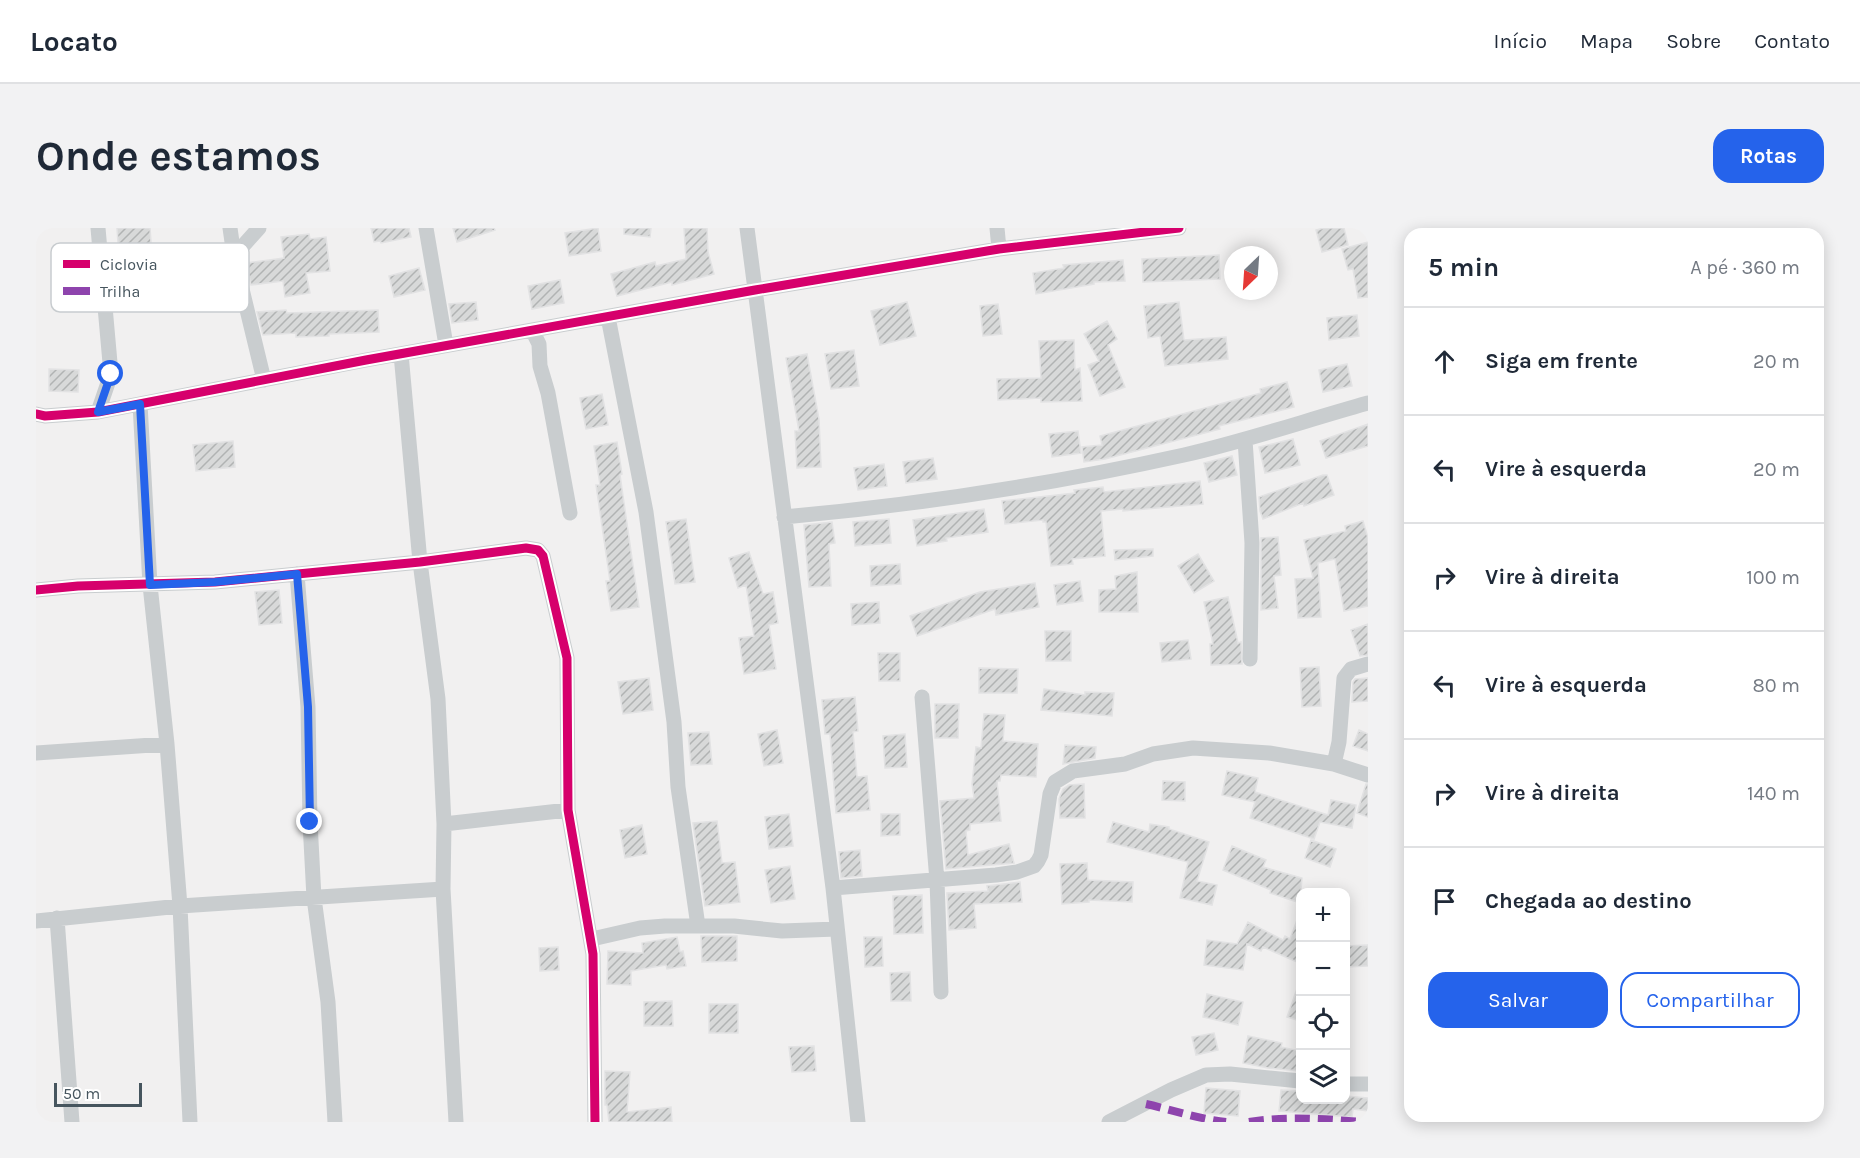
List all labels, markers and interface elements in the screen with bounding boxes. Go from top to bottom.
text: Locato [30,25,118,58]
text: Início [1494,29,1547,53]
text: Mapa [1580,29,1633,53]
text: Sobre [1666,29,1721,53]
text: Contato [1754,29,1830,53]
button: Rotas [1713,129,1824,183]
text: Onde estamos [36,131,321,181]
legend [51,243,249,312]
north arrow [1224,246,1278,300]
text: 5 min [1428,252,1499,283]
text: Ciclovia [100,255,158,274]
text: A pé · 360 m [1690,256,1800,279]
text: Trilha [100,282,140,301]
icon: ahead [1428,345,1461,378]
text: Siga em frente [1485,348,1638,374]
text: 20 m [1753,350,1800,373]
route start [97,360,123,386]
icon: left [1428,453,1461,486]
text: Vire à esquerda [1485,456,1647,482]
text: 20 m [1753,458,1800,481]
icon: right [1428,561,1461,594]
text: Vire à direita [1485,564,1620,590]
text: 100 m [1746,566,1800,589]
icon: left [1428,669,1461,702]
text: Vire à esquerda [1485,672,1647,698]
text: 80 m [1752,674,1800,697]
icon: right [1428,777,1461,810]
text: Vire à direita [1485,780,1620,806]
text: 140 m [1747,782,1800,805]
route end [296,808,322,834]
icon: arrive [1428,885,1461,918]
map controls [1296,888,1350,1104]
button: + [1296,888,1350,942]
text: Chegada ao destino [1485,888,1692,914]
button: − [1296,942,1350,996]
button: Salvar [1428,972,1608,1028]
button: Compartilhar [1620,972,1800,1028]
button: locate [1296,996,1350,1050]
button: layers [1296,1050,1350,1104]
scale bar [54,1080,142,1108]
text: 50 m [63,1084,100,1103]

